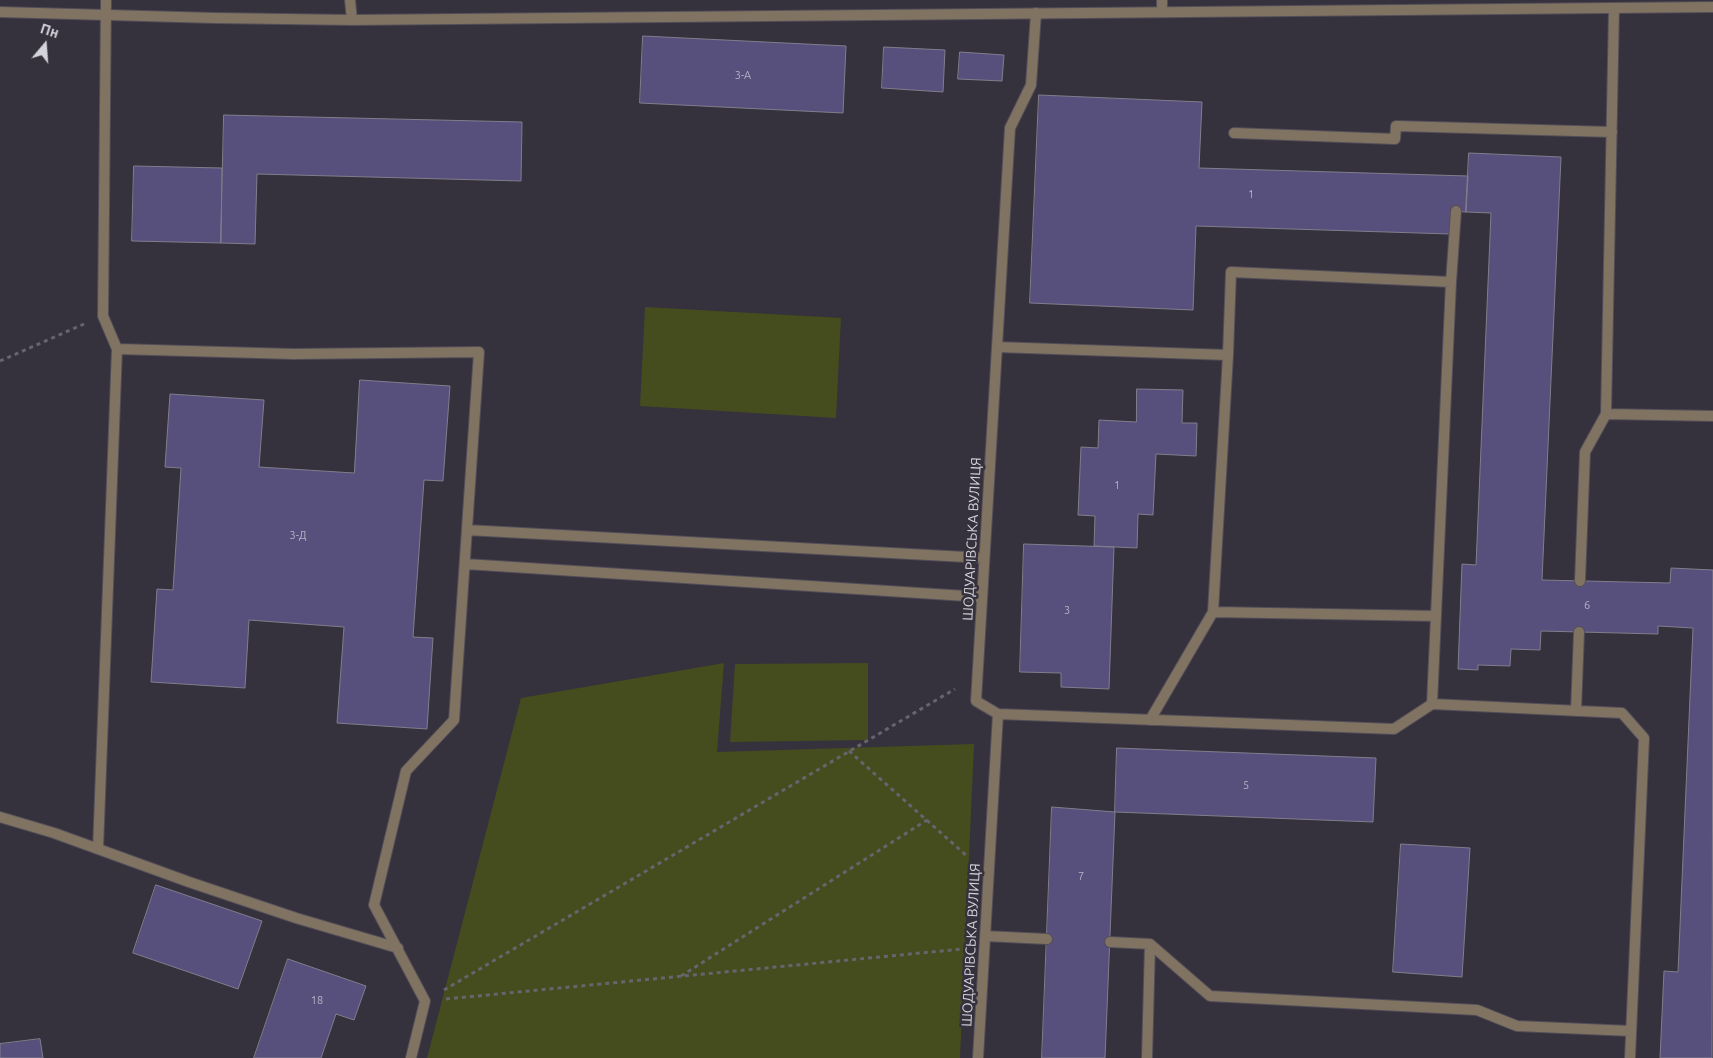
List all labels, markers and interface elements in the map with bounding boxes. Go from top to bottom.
north arrow [20,20,70,70]
text: Пн [38,20,61,41]
house number: 3-А [735,68,751,82]
house number: 1 [1248,187,1254,201]
street label: ШОДУАРІВСЬКА ВУЛИЦЯ [959,457,985,621]
house number: 1 [1114,478,1120,492]
house number: 3-Д [290,528,306,542]
house number: 6 [1584,598,1590,612]
house number: 3 [1064,603,1070,617]
house number: 5 [1243,778,1249,792]
street label: ШОДУАРІВСЬКА ВУЛИЦЯ [958,863,984,1027]
house number: 7 [1078,869,1084,883]
house number: 18 [311,993,323,1007]

